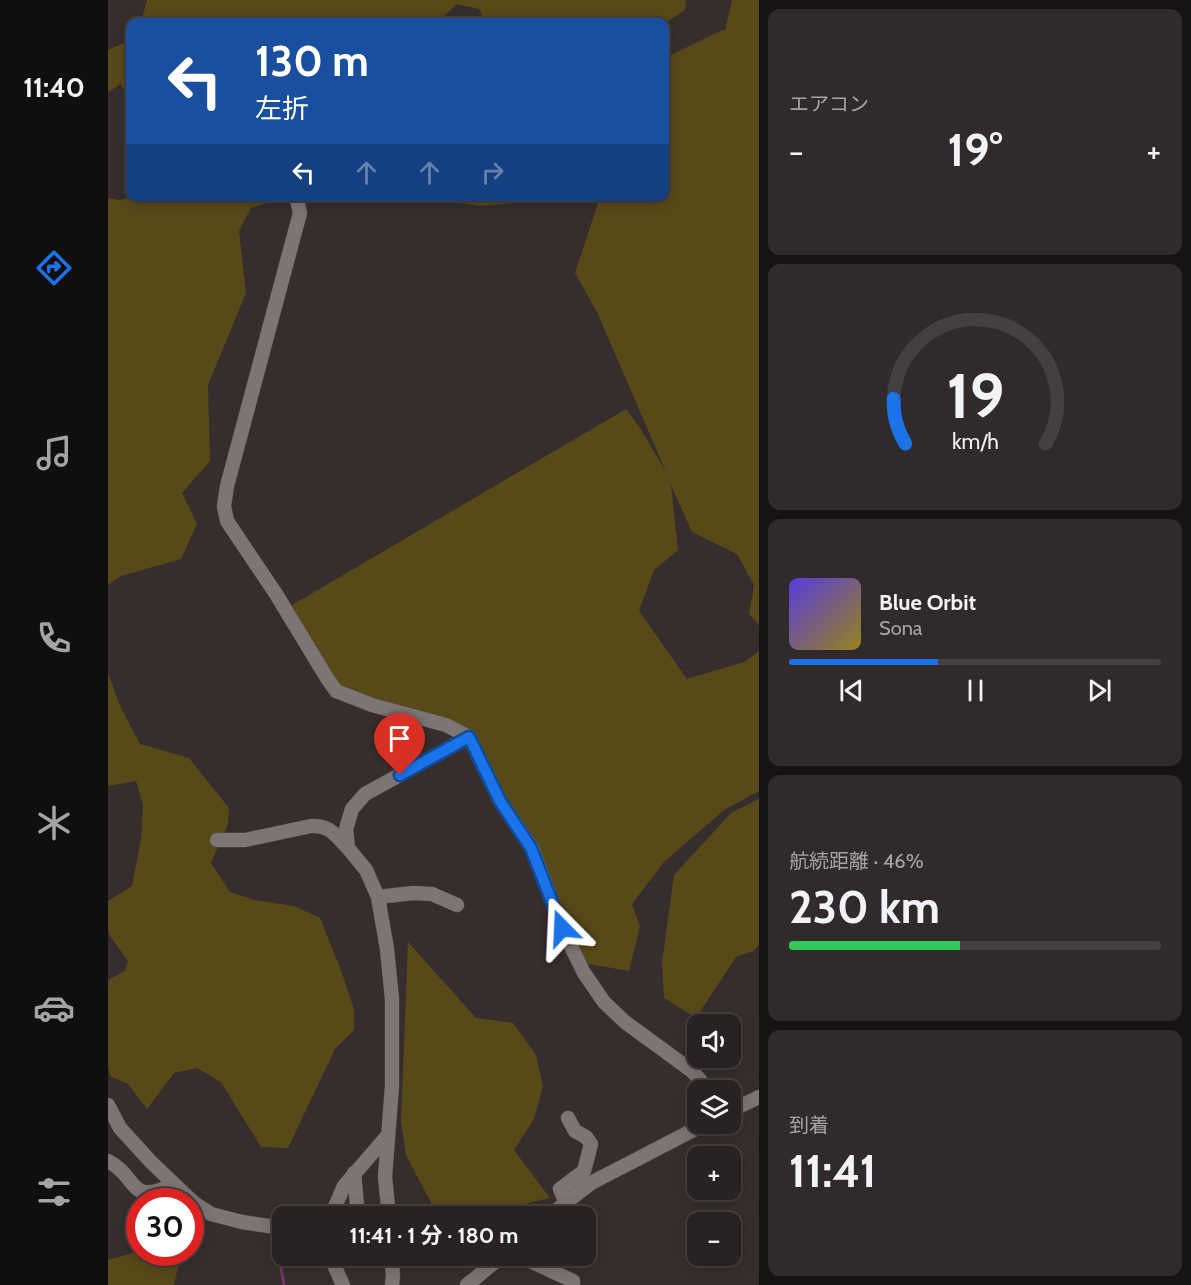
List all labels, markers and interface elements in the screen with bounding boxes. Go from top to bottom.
text: 130 m [255,35,369,87]
icon: left [156,42,234,120]
text: 11:40 [23,71,85,104]
text: 左折 [255,92,309,125]
text: エアコン [789,92,869,116]
text: 19° [948,123,1002,177]
text: − [789,131,804,171]
text: + [1146,131,1161,171]
icon: left [287,156,320,189]
icon: ahead [350,156,383,189]
icon: ahead [413,156,446,189]
icon: right [476,156,509,189]
icon: directions [33,247,75,289]
text: 19 [946,358,1004,434]
text: km/h [952,429,998,455]
icon: music [33,432,75,474]
text: Blue Orbit [879,589,976,616]
text: Sona [879,616,922,640]
icon: phone [33,617,75,659]
icon: previous [835,674,868,707]
icon: pause [959,674,992,707]
icon: next [1083,674,1116,707]
pin [374,713,425,775]
icon: arrive [383,722,416,755]
icon: climate [33,802,75,844]
text: 航続距離 · 46% [789,849,924,873]
text: 230 km [789,880,940,934]
position arrow [530,896,594,960]
icon: car [33,987,75,1029]
map controls [687,1014,741,1266]
button: sound [687,1014,741,1068]
button: layers [687,1080,741,1134]
text: 到着 [789,1113,829,1137]
text: 11:41 [789,1144,876,1198]
button: + [687,1146,741,1200]
icon: filters [33,1171,75,1213]
speed limit sign: 30 [126,1188,204,1266]
button: − [687,1212,741,1266]
text: 11:41 · 1 分 · 180 m [350,1222,518,1249]

